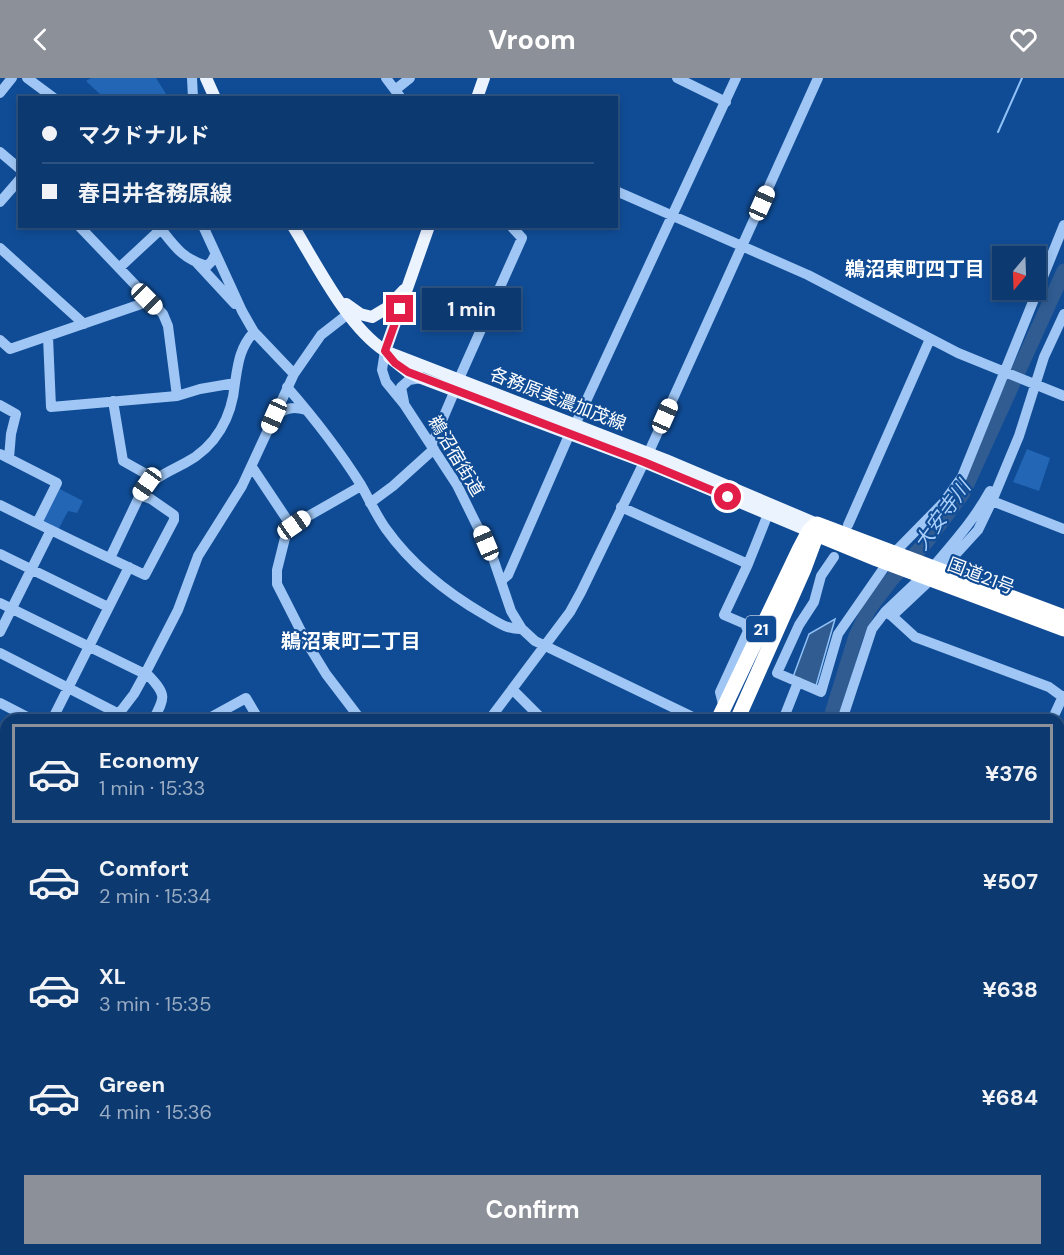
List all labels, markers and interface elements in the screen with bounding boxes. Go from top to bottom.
text: Vroom [488,22,576,57]
icon: back [24,23,57,56]
icon: heart [1007,23,1040,56]
text: マクドナルド [78,121,210,150]
text: 春日井各務原線 [78,179,232,208]
car [746,183,778,223]
north arrow [992,246,1046,300]
map controls [992,246,1046,300]
district label: 鵜沼東町四丁目 [845,256,985,282]
car [128,280,166,318]
callout: 1 min [421,288,520,330]
route end [386,295,413,322]
text: 1 min [447,296,496,322]
street label: 各務原美濃加茂線 [486,362,630,436]
car [258,396,290,436]
car [649,396,681,436]
street label: 鵜沼宿街道 [423,411,489,501]
car [129,464,165,504]
water label: 大安寺川 [908,473,977,555]
route start [714,483,741,510]
car [274,507,314,543]
car [471,523,501,563]
street label: 国道21号 [944,552,1018,600]
road number: 21 [746,616,776,642]
district label: 鵜沼東町二丁目 [281,628,421,654]
text: Economy [99,746,199,775]
icon: car [27,747,81,801]
text: ¥376 [985,759,1038,788]
text: 1 min · 15:33 [99,775,205,801]
text: Comfort [99,854,189,883]
icon: car [27,855,81,909]
text: ¥507 [983,867,1038,896]
text: 2 min · 15:34 [99,883,211,909]
text: XL [99,962,126,991]
icon: car [27,963,81,1017]
text: ¥638 [983,975,1038,1004]
text: 3 min · 15:35 [99,991,211,1017]
text: Green [99,1070,165,1099]
icon: car [27,1071,81,1125]
text: ¥684 [982,1083,1038,1112]
text: 4 min · 15:36 [99,1099,212,1125]
button: Confirm [24,1175,1041,1244]

